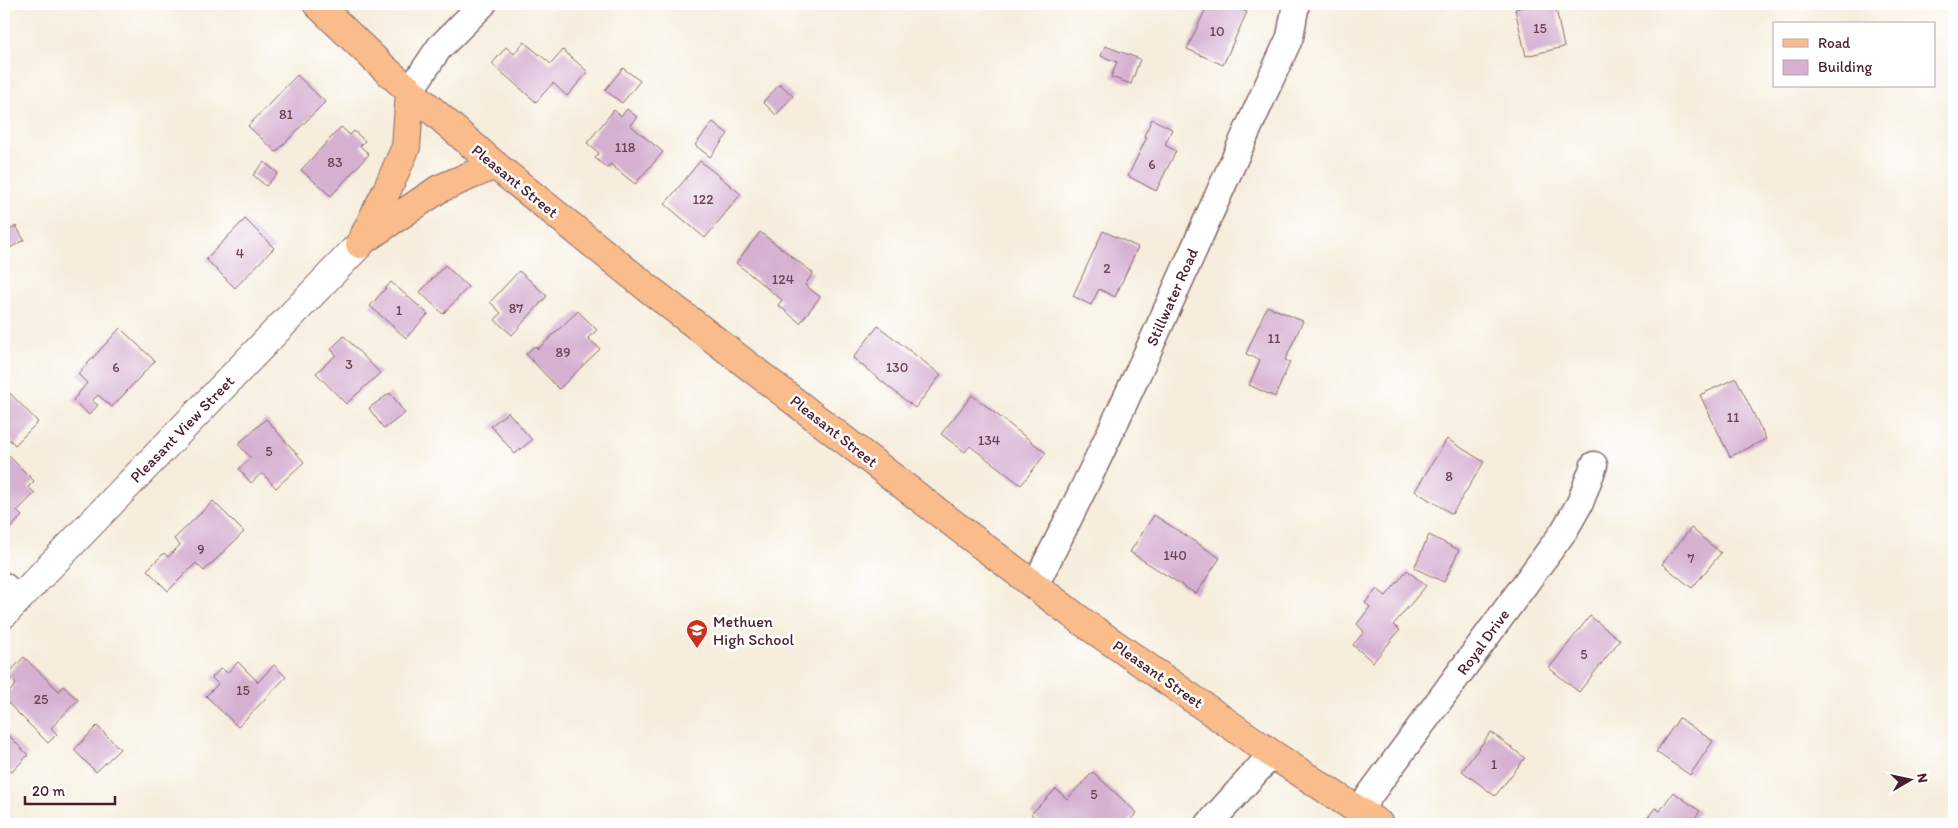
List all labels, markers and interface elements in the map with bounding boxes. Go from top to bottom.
house number: 15 [1533,20,1547,37]
legend [1773,22,1936,88]
house number: 10 [1209,23,1225,40]
text: Road [1818,34,1851,52]
text: Building [1818,58,1872,76]
house number: 81 [279,106,294,123]
house number: 118 [615,139,636,156]
street label: Pleasant Street [468,140,562,222]
house number: 83 [327,154,343,171]
house number: 6 [1148,156,1156,173]
house number: 122 [692,191,714,208]
house number: 4 [236,245,245,262]
street label: Stillwater Road [1142,245,1202,349]
house number: 2 [1103,260,1111,277]
house number: 124 [772,271,795,288]
house number: 87 [509,300,523,317]
house number: 1 [396,302,403,319]
house number: 11 [1268,330,1281,347]
house number: 89 [556,344,571,361]
house number: 3 [345,356,353,373]
house number: 6 [112,359,120,376]
house number: 130 [886,359,908,376]
street label: Pleasant View Street [126,371,238,487]
street label: Pleasant Street [786,391,882,471]
house number: 11 [1727,409,1740,426]
house number: 134 [978,432,1001,449]
house number: 5 [265,443,273,460]
house number: 8 [1445,468,1453,485]
house number: 9 [197,541,205,558]
house number: 140 [1163,547,1187,564]
house number: 7 [1688,550,1695,567]
street label: Royal Drive [1453,605,1513,679]
place label: Methuen High School [713,612,795,649]
school or university icon: Methuen High School [685,618,709,649]
street label: Pleasant Street [1109,636,1207,712]
house number: 5 [1580,646,1588,663]
house number: 15 [236,682,250,699]
house number: 25 [34,691,48,708]
house number: 1 [1491,756,1498,773]
north arrow [1886,756,1936,806]
text: N [1913,772,1931,784]
scale bar [25,773,115,805]
text: 20 m [32,782,66,800]
house number: 5 [1090,786,1098,803]

